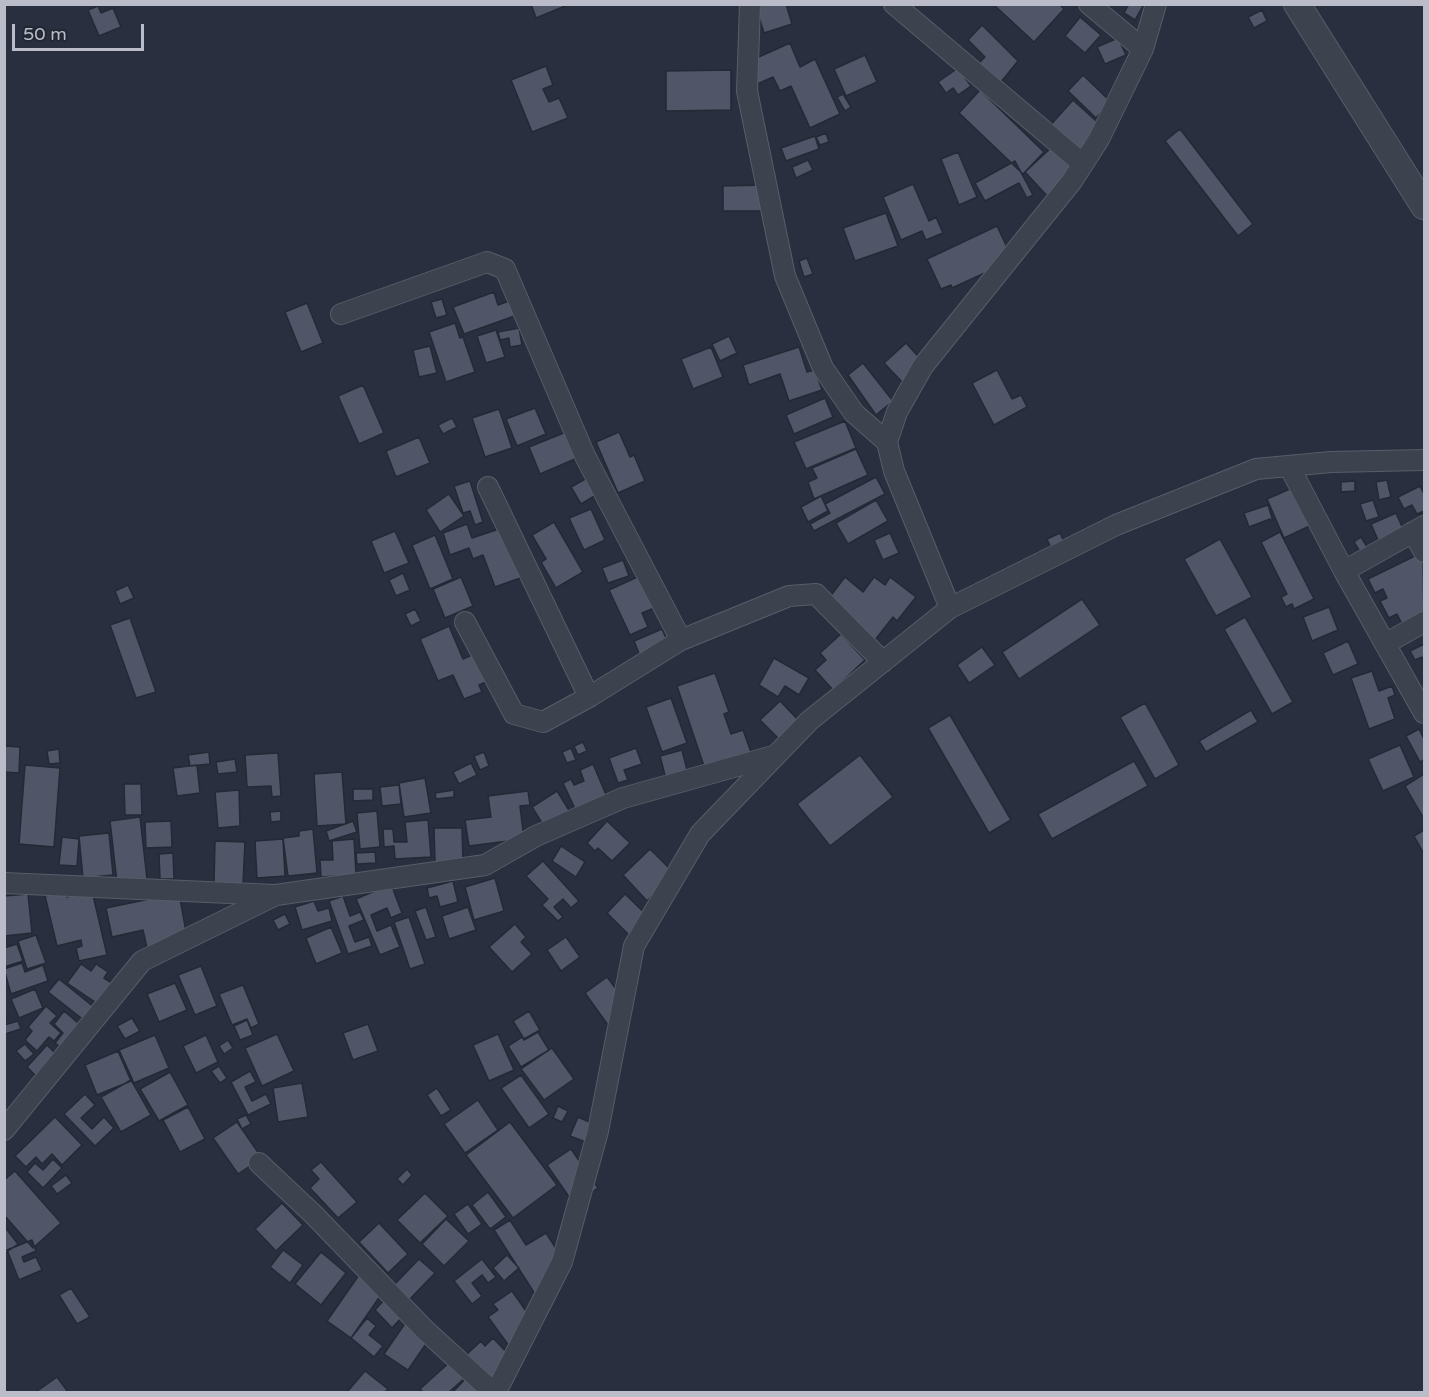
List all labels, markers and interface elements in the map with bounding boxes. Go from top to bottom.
scale bar [15,12,147,50]
text: 50 m [23,23,67,45]

